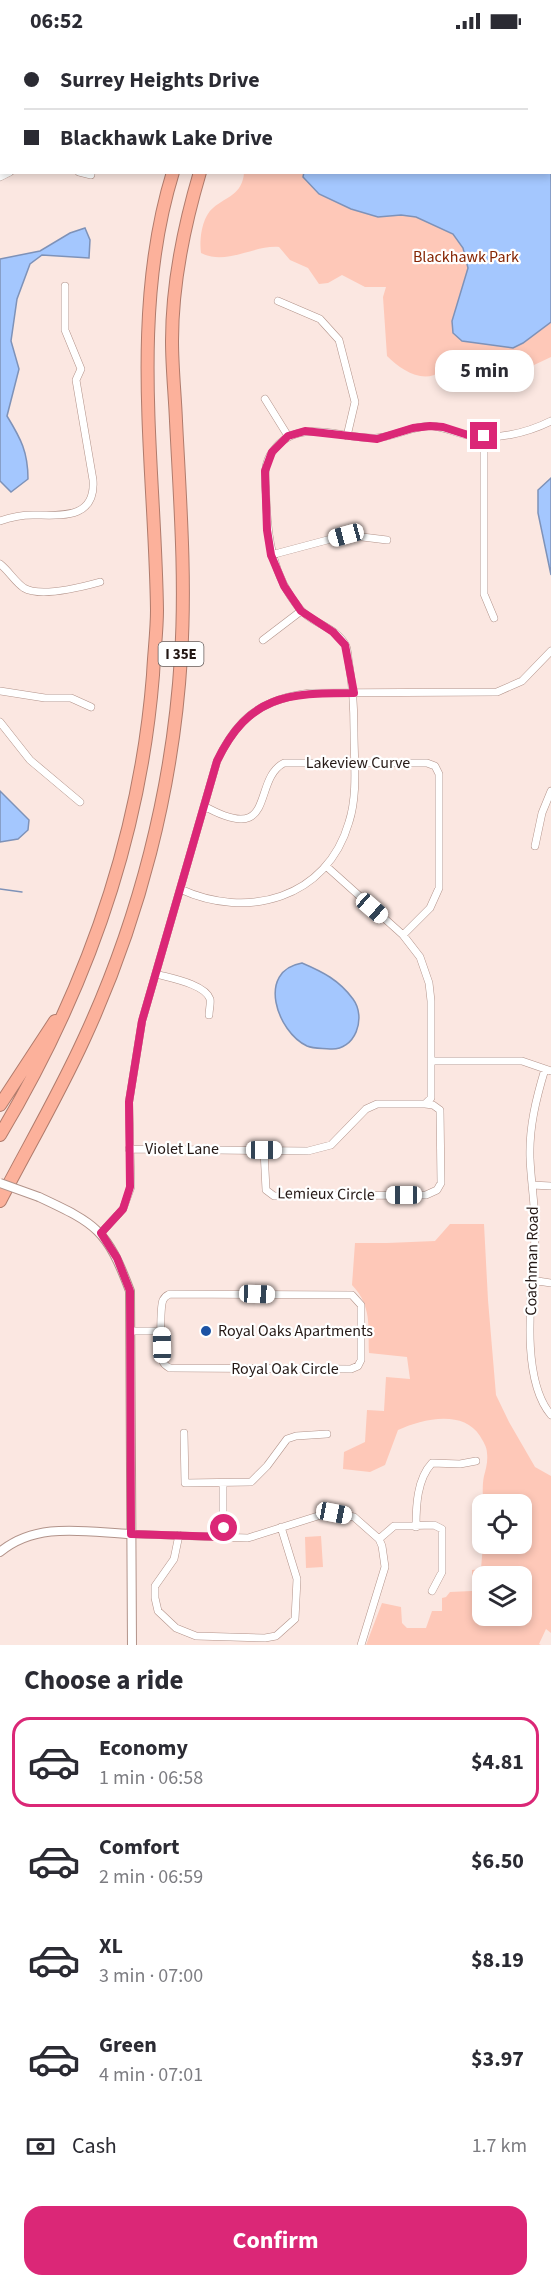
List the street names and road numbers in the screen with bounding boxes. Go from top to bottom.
road number: I 35E [158,642,204,666]
street label: Lakeview Curve [306,752,410,774]
street label: Violet Lane [145,1138,219,1160]
street label: Lemieux Circle [277,1182,375,1206]
street label: Coachman Road [520,1206,544,1316]
street label: Royal Oak Circle [231,1358,339,1380]

